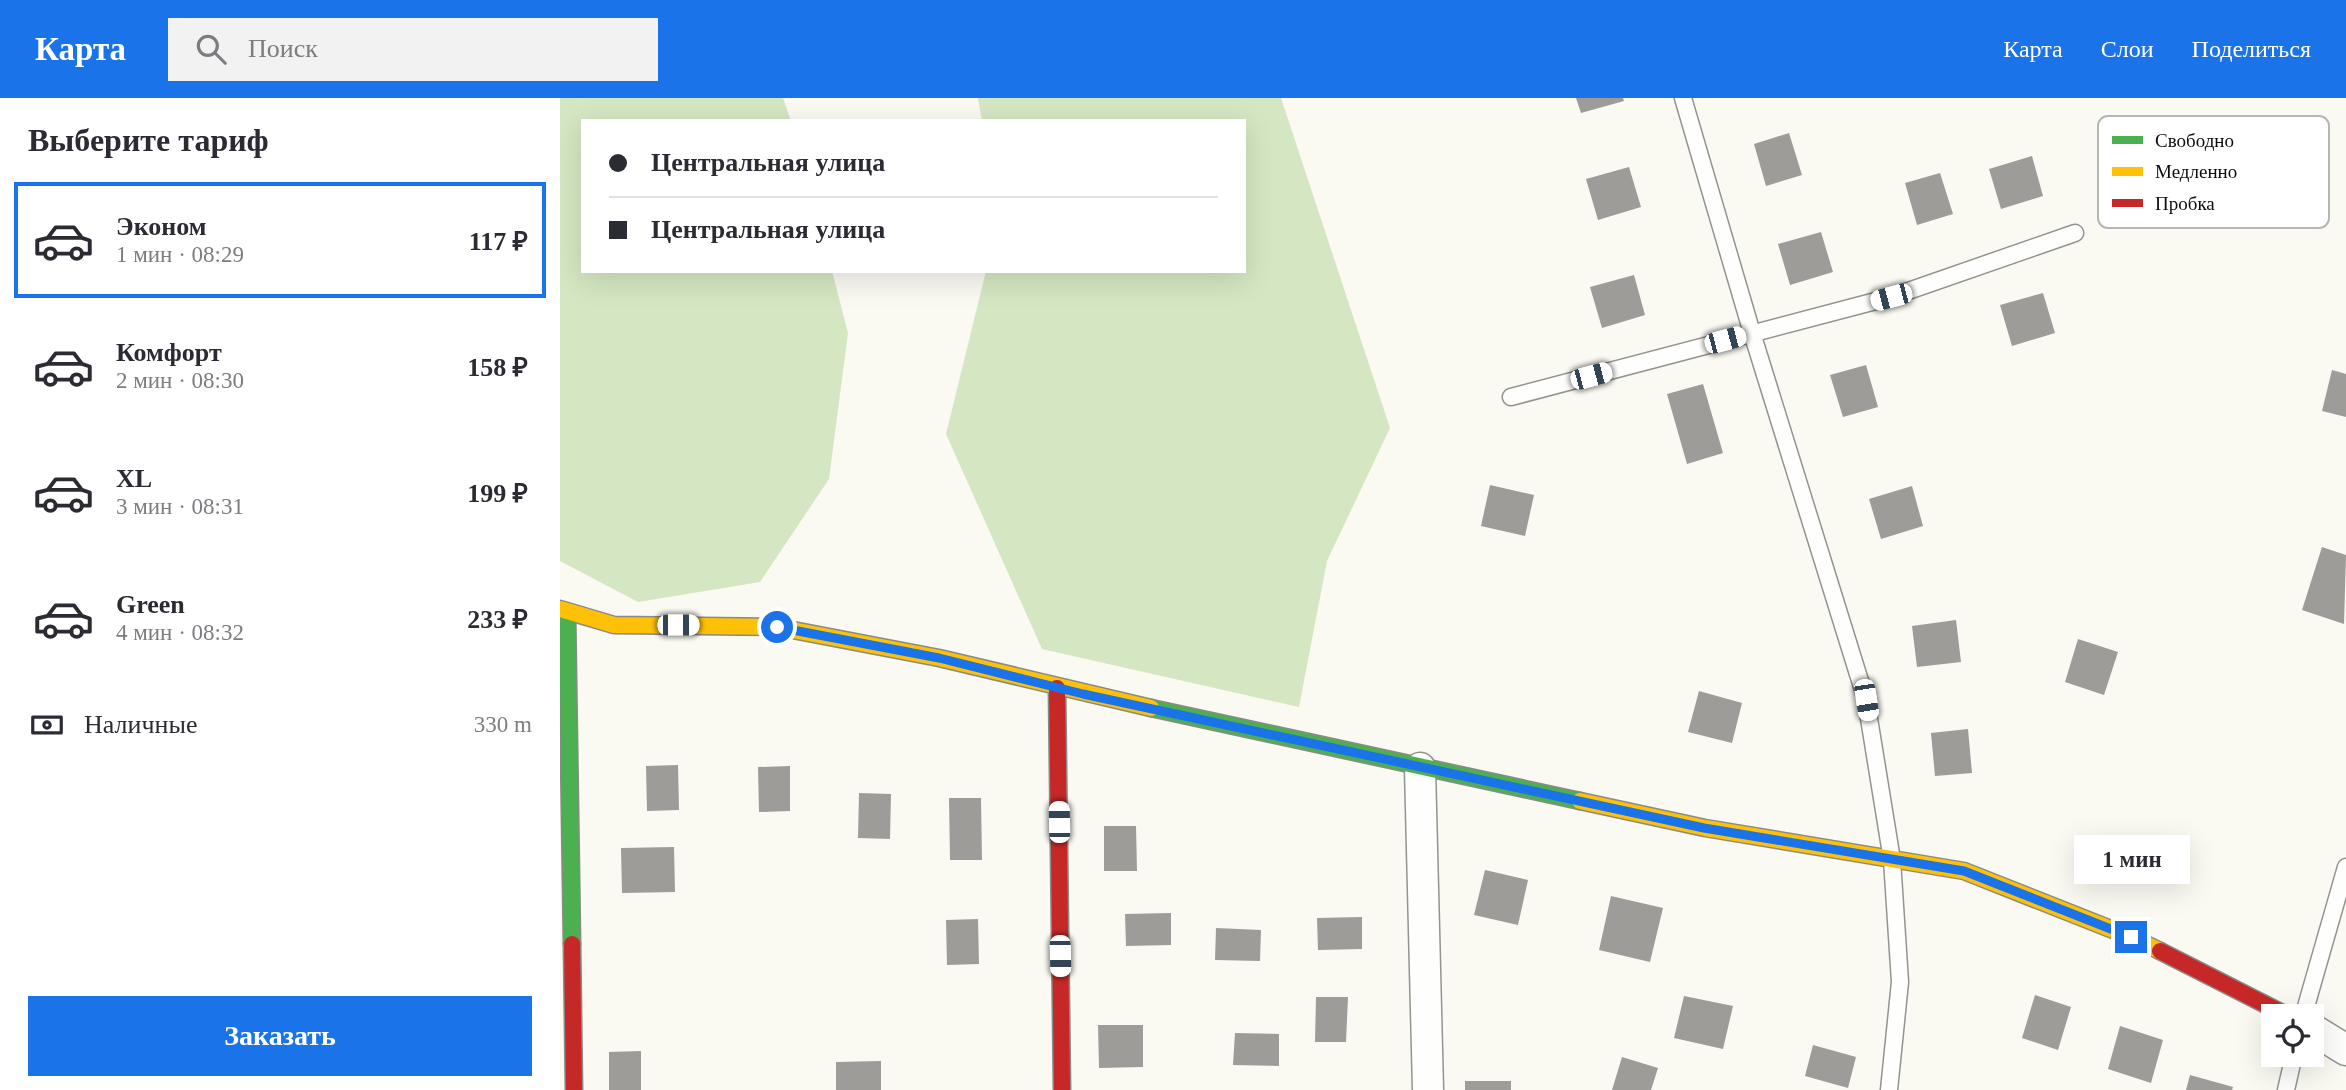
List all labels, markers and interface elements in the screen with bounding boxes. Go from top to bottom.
search box [168,18,658,81]
icon: search [192,30,230,68]
text: Карта [35,31,126,67]
text: Поиск [248,34,318,63]
text: Карта [2003,36,2063,62]
text: Слои [2101,36,2154,62]
text: Поделиться [2192,36,2311,62]
legend [2098,116,2329,228]
text: Выберите тариф [28,122,269,158]
text: Свободно [2155,130,2234,151]
text: Центральная улица [651,148,885,177]
text: Медленно [2155,161,2237,182]
text: Пробка [2155,193,2215,214]
icon: car [32,209,95,272]
text: Эконом [116,212,206,241]
text: Центральная улица [651,215,885,244]
text: 117 ₽ [469,227,528,256]
text: 1 мин · 08:29 [116,242,244,267]
car [1868,281,1915,313]
car [1702,324,1749,356]
icon: car [32,335,95,398]
text: Комфорт [116,338,222,367]
text: 158 ₽ [467,353,528,382]
car [1568,360,1615,392]
text: 2 мин · 08:30 [116,368,244,393]
icon: car [32,461,95,524]
text: XL [116,464,152,493]
text: 199 ₽ [467,479,528,508]
text: 3 мин · 08:31 [116,494,244,519]
icon: car [32,587,95,650]
text: Green [116,590,185,619]
text: 233 ₽ [467,605,528,634]
route start [761,611,793,643]
car [658,615,700,636]
text: 4 мин · 08:32 [116,620,244,645]
car [1853,678,1880,722]
icon: cash [28,706,66,744]
text: Наличные [84,710,197,739]
text: 330 m [474,712,532,737]
car [1049,801,1070,843]
callout: 1 мин [2073,836,2189,884]
text: 1 мин [2102,847,2162,872]
route end [2115,921,2147,953]
car [1050,935,1071,977]
button: Заказать [28,996,532,1076]
map controls [2261,1004,2324,1067]
button: locate [2261,1004,2324,1067]

